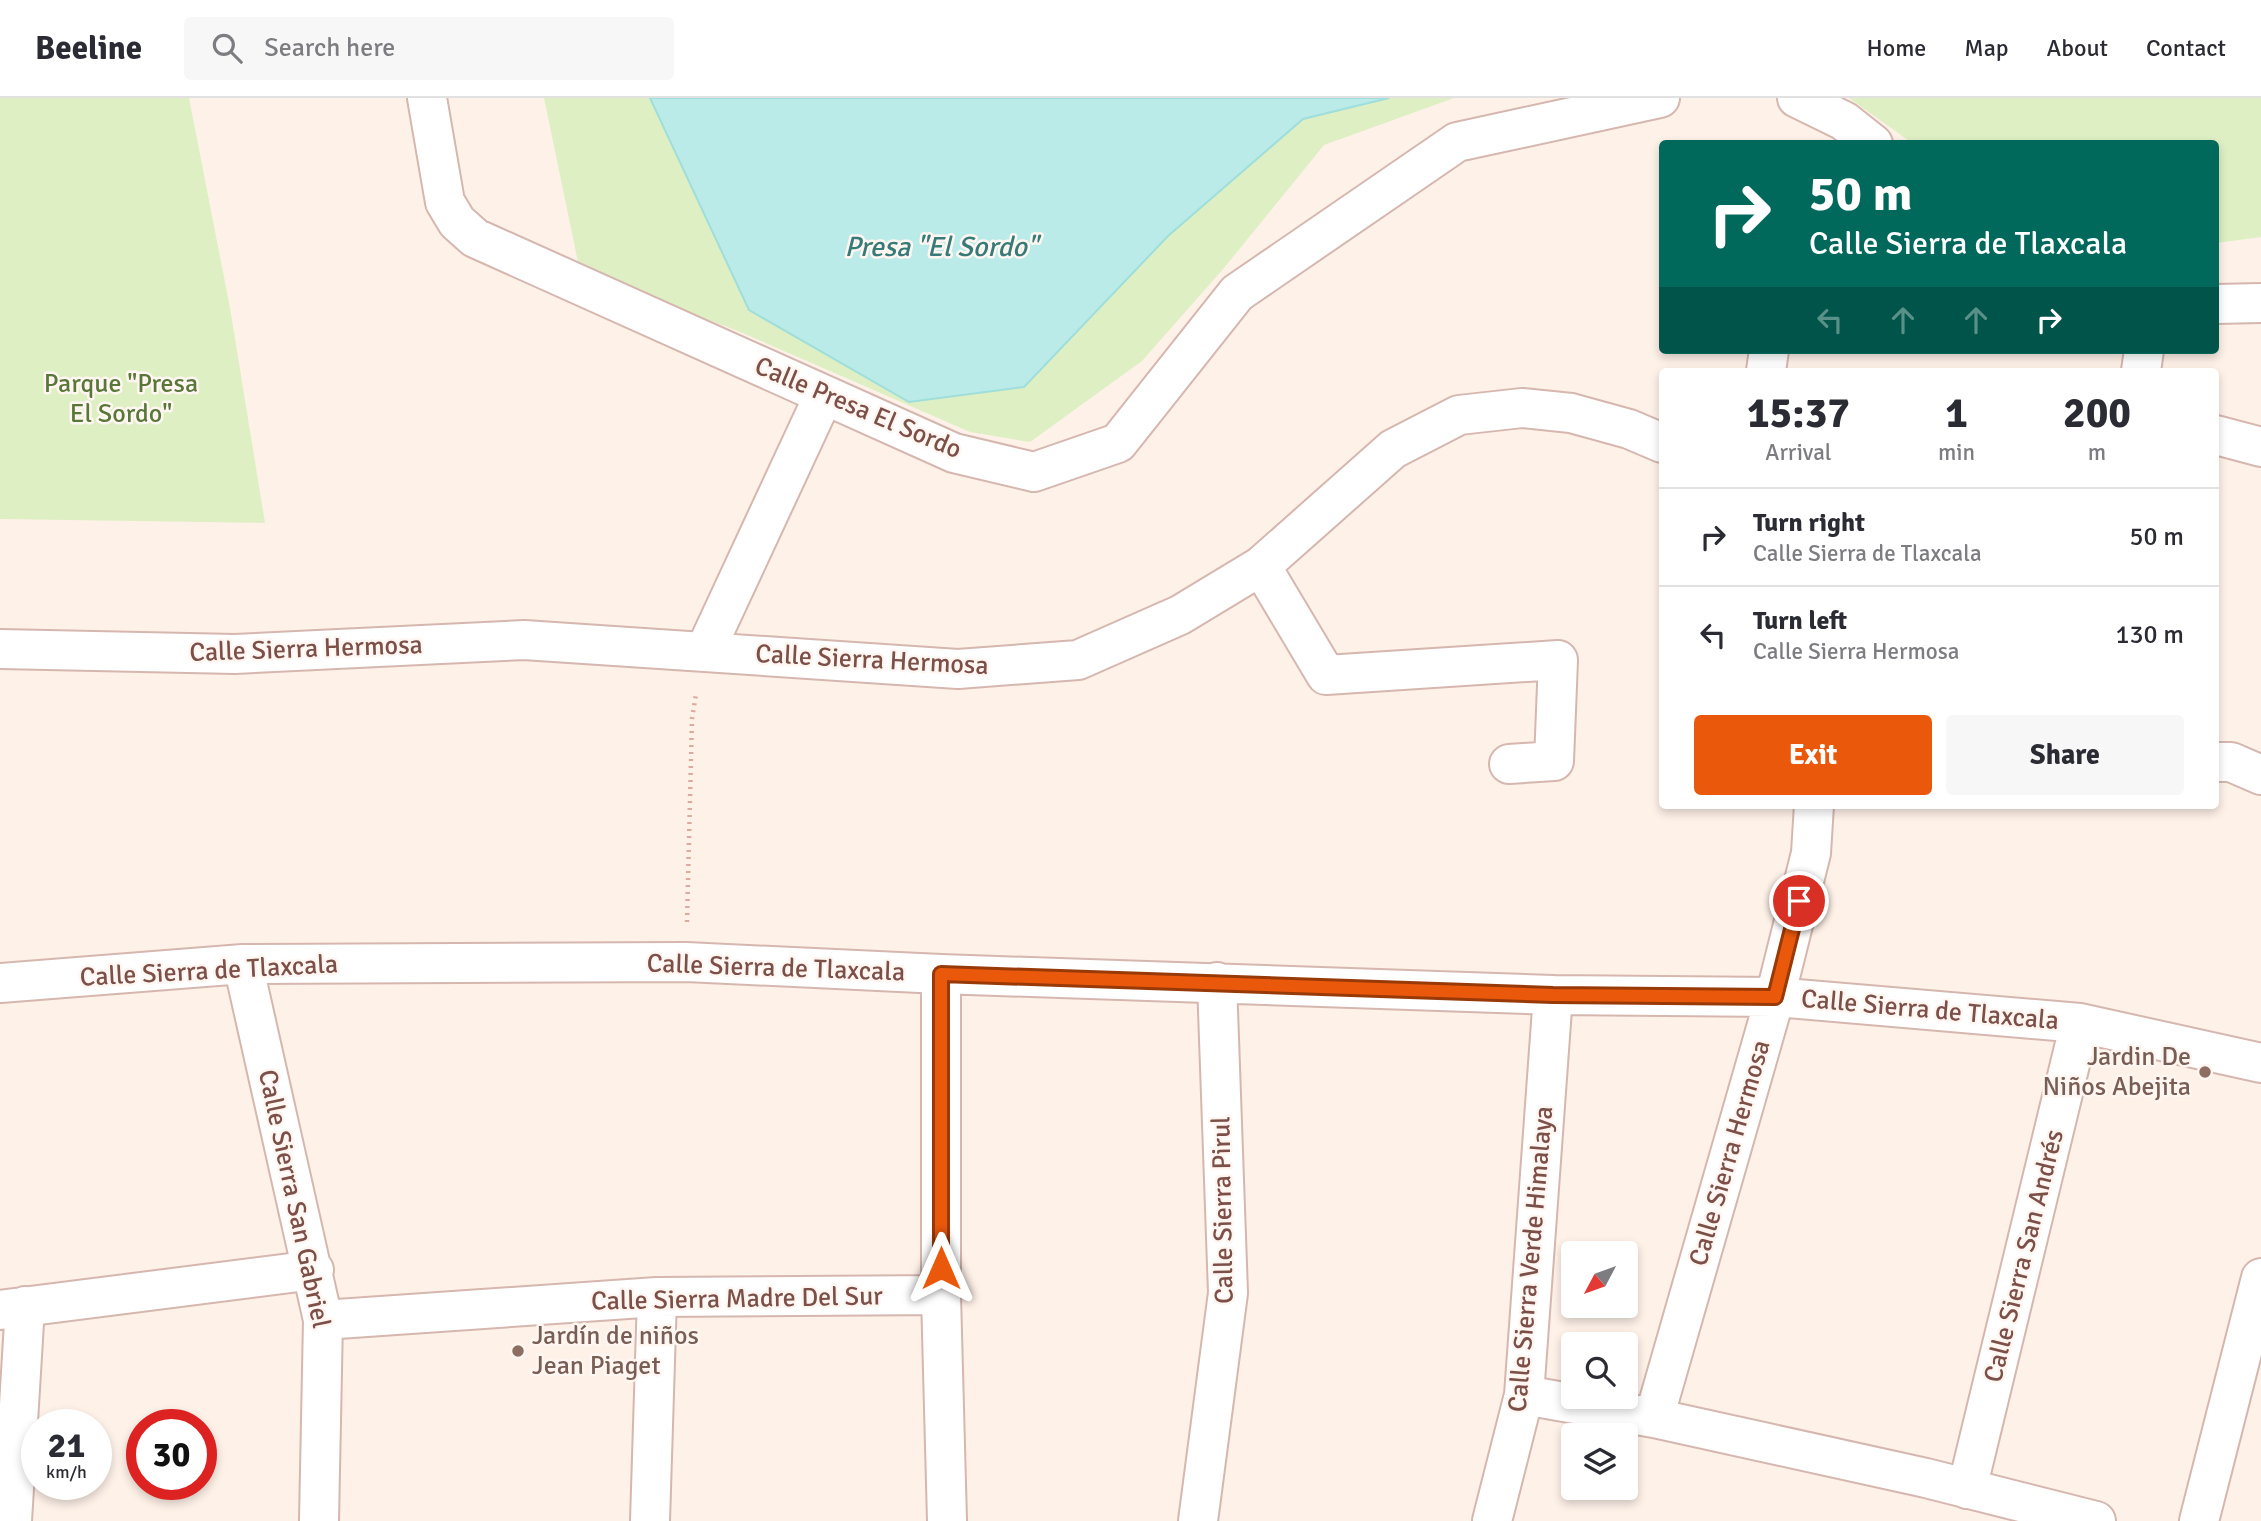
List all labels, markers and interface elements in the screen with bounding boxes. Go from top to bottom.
search box [184,17,674,80]
text: Beeline [35,28,142,69]
icon: search [208,29,246,67]
text: Search here [264,32,395,64]
text: Home [1866,33,1926,63]
text: Map [1964,33,2009,63]
text: About [2047,33,2108,63]
text: Contact [2146,33,2226,63]
text: 50 m [1809,164,1912,224]
icon: right [1694,168,1785,259]
text: Calle Sierra de Tlaxcala [1809,224,2127,263]
water label: Presa "El Sordo" [844,230,1042,264]
icon: left [1811,301,1849,339]
icon: ahead [1884,301,1922,339]
icon: ahead [1957,301,1995,339]
icon: right [2030,301,2068,339]
street label: Calle Presa El Sordo [750,350,966,466]
park label: Parque "Presa El Sordo" [44,368,198,430]
text: 15:37 [1747,388,1850,439]
text: 1 [1945,388,1968,439]
text: 200 [2063,388,2131,439]
text: Arrival [1765,438,1832,467]
text: min [1938,438,1975,467]
text: m [2088,438,2106,467]
text: Turn right [1753,507,1865,539]
icon: right [1694,518,1732,556]
text: 50 m [2129,521,2184,553]
text: Calle Sierra de Tlaxcala [1753,539,1982,568]
text: Turn left [1753,605,1847,637]
icon: left [1694,616,1732,654]
text: 130 m [2115,619,2184,651]
street label: Calle Sierra Hermosa [189,629,423,669]
text: Calle Sierra Hermosa [1753,637,1960,666]
street label: Calle Sierra Hermosa [755,638,989,682]
button: Exit [1694,715,1932,795]
button: Share [1946,715,2184,795]
pin [1769,871,1829,931]
icon: arrive [1780,882,1818,920]
street label: Calle Sierra de Tlaxcala [646,947,906,989]
street label: Calle Sierra de Tlaxcala [79,948,339,994]
street label: Calle Sierra de Tlaxcala [1800,983,2060,1037]
street label: Calle Sierra Hermosa [1682,1036,1778,1270]
place label: Jardin De Niños Abejita [2042,1041,2191,1103]
marker: Jardin De Niños Abejita [2197,1064,2213,1080]
street label: Calle Sierra San Gabriel [251,1067,337,1331]
street label: Calle Sierra Verde Himalaya [1502,1105,1560,1413]
street label: Calle Sierra Pirul [1205,1116,1241,1304]
street label: Calle Sierra San Andrés [1977,1126,2071,1386]
position arrow [904,1231,978,1305]
north arrow [1561,1241,1638,1318]
map controls [1561,1241,1638,1500]
street label: Calle Sierra Madre Del Sur [591,1280,883,1318]
place label: Jardín de niños Jean Piaget [532,1320,699,1382]
button: search [1561,1332,1638,1409]
marker: Jardín de niños Jean Piaget [510,1343,526,1359]
speed limit sign: 30 [126,1409,217,1500]
button: layers [1561,1423,1638,1500]
text: 21 [48,1424,85,1467]
text: km/h [46,1461,87,1483]

